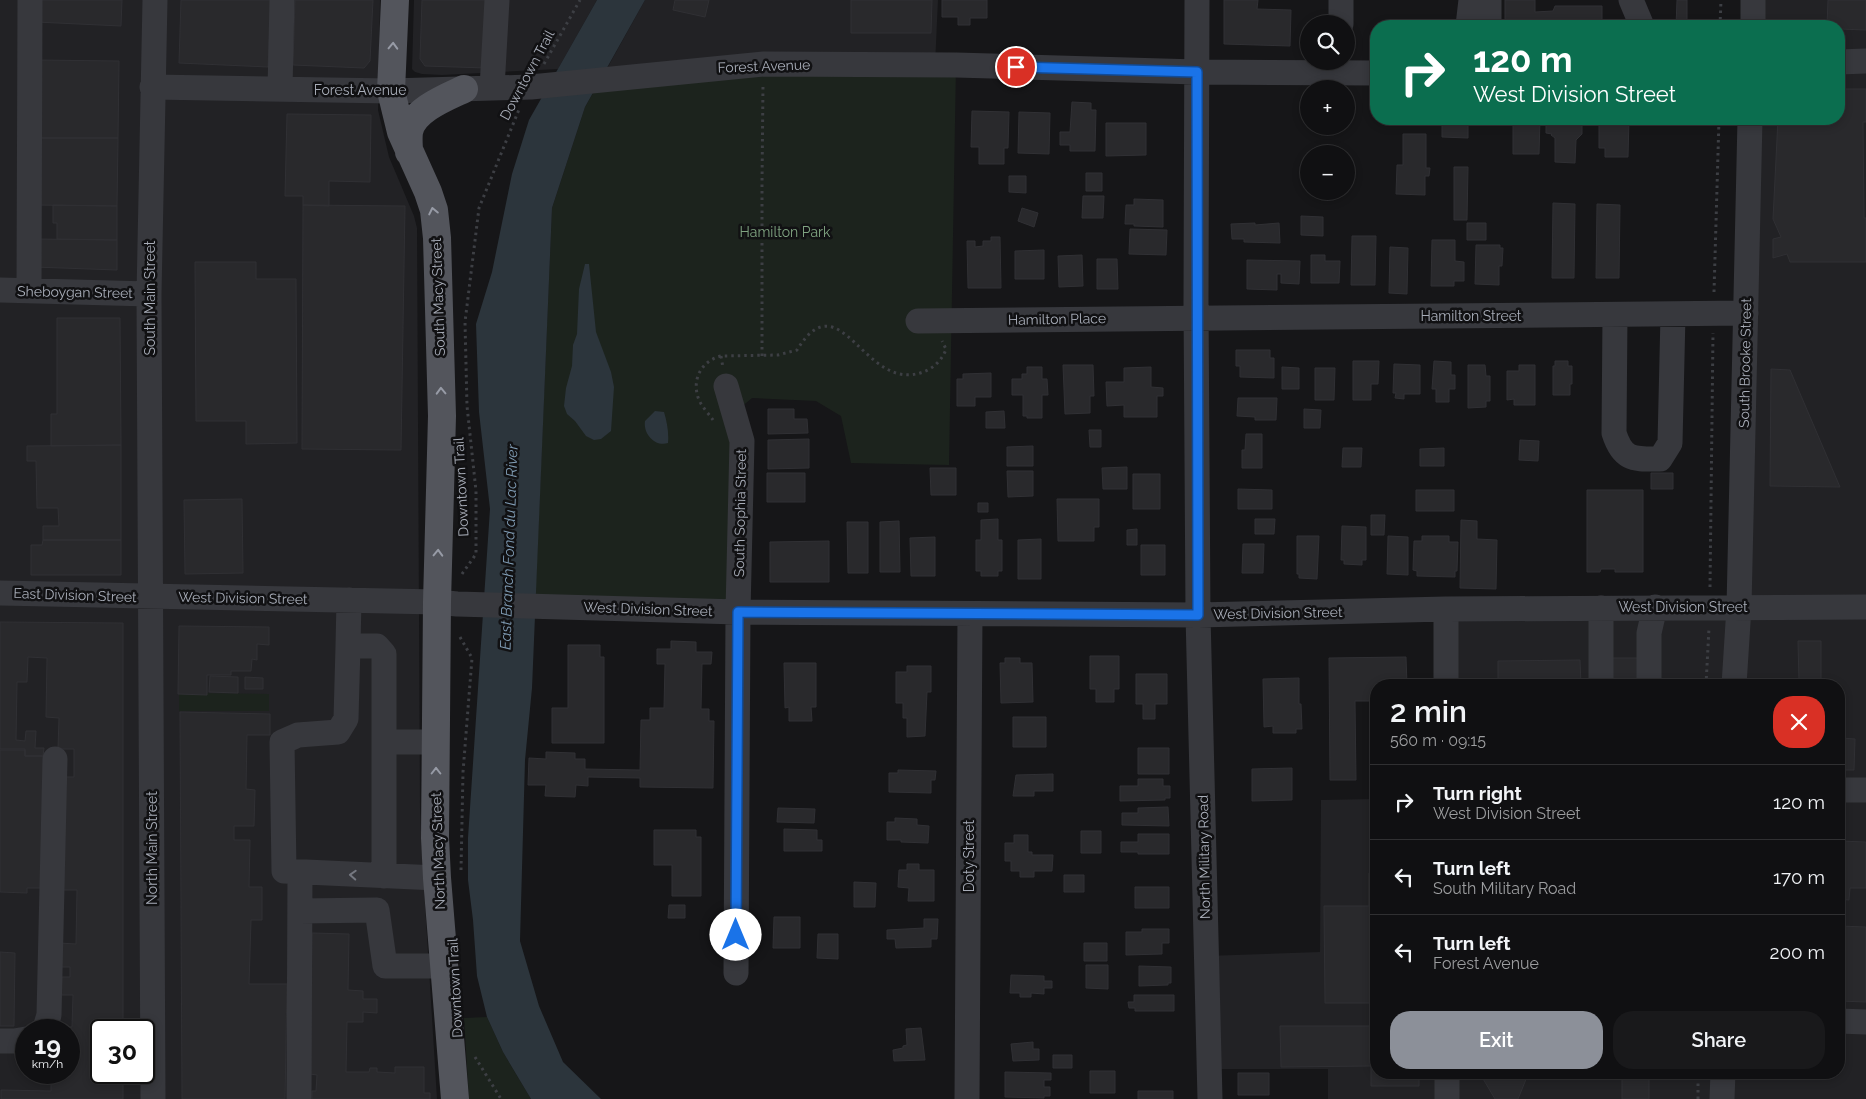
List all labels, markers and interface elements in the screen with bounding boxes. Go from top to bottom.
map controls [1300,15,1355,200]
button: search [1300,15,1355,70]
street label: Downtown Trail [497,27,558,123]
text: 120 m [1473,39,1573,80]
icon: right [1390,40,1455,105]
one-way arrow [388,41,399,49]
pin [995,46,1037,88]
icon: arrive [1002,53,1030,81]
street label: Forest Avenue [717,56,811,76]
button: + [1300,80,1355,135]
text: West Division Street [1473,81,1676,107]
street label: Forest Avenue [314,82,406,98]
button: − [1300,145,1355,200]
one-way arrow [428,206,439,215]
park label: Hamilton Park [740,224,831,240]
street label: South Macy Street [428,237,448,357]
street label: South Main Street [142,240,158,356]
street label: Sheboygan Street [17,283,133,301]
street label: South Brooke Street [1736,298,1754,428]
street label: Hamilton Street [1420,308,1522,324]
street label: Hamilton Place [1008,310,1106,328]
one-way arrow [436,386,446,394]
street label: Downtown Trail [450,437,472,537]
water label: East Branch Fond du Lac River [496,443,522,650]
street label: South Sophia Street [731,448,749,577]
one-way arrow [433,549,443,556]
street label: East Division Street [13,585,137,605]
street label: West Division Street [178,589,308,607]
street label: West Division Street [583,599,713,619]
street label: West Division Street [1618,599,1748,615]
street label: West Division Street [1213,604,1343,622]
text: 2 min [1390,694,1467,729]
button: close [1773,696,1825,748]
text: 560 m · 09:15 [1390,731,1486,750]
one-way arrow [431,767,441,774]
text: Turn right [1433,782,1522,804]
icon: right [1390,788,1418,816]
street label: North Main Street [144,791,160,905]
text: 120 m [1773,791,1825,813]
street label: North Macy Street [428,792,448,910]
street label: North Military Road [1195,795,1213,919]
text: West Division Street [1433,804,1581,823]
street label: Doty Street [961,819,977,892]
text: Turn left [1433,857,1510,879]
icon: left [1390,863,1418,891]
text: 170 m [1773,866,1825,888]
one-way arrow [349,869,357,880]
text: South Military Road [1433,879,1576,898]
position arrow [709,908,761,960]
text: Turn left [1433,932,1510,954]
street label: Downtown Trail [444,938,466,1038]
icon: left [1390,938,1418,966]
text: 200 m [1770,941,1825,963]
text: Forest Avenue [1433,954,1539,973]
button: Exit [1390,1011,1603,1069]
button: Share [1613,1011,1825,1069]
speed limit sign: 30 [90,1019,155,1084]
text: 19 [34,1030,61,1060]
text: km/h [32,1057,63,1071]

